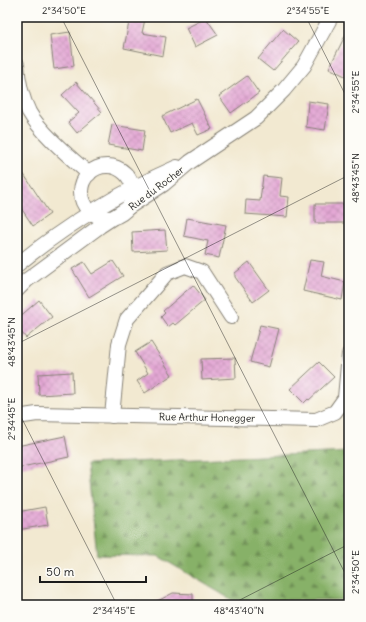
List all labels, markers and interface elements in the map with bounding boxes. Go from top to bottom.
text: 2°34'50"E [42,4,86,17]
text: 2°34'55"E [287,4,330,17]
text: 2°34'55"E [349,70,362,113]
text: 48°43'45"N [349,153,362,203]
street label: Rue du Rocher [126,163,187,214]
text: 48°43'45"N [5,317,18,367]
text: 2°34'45"E [5,398,18,440]
street label: Rue Arthur Honegger [159,410,255,425]
text: 2°34'50"E [349,550,362,594]
scale bar [40,558,146,584]
text: 50 m [46,564,75,579]
text: 2°34'45"E [93,604,135,617]
text: 48°43'40"N [214,604,264,617]

